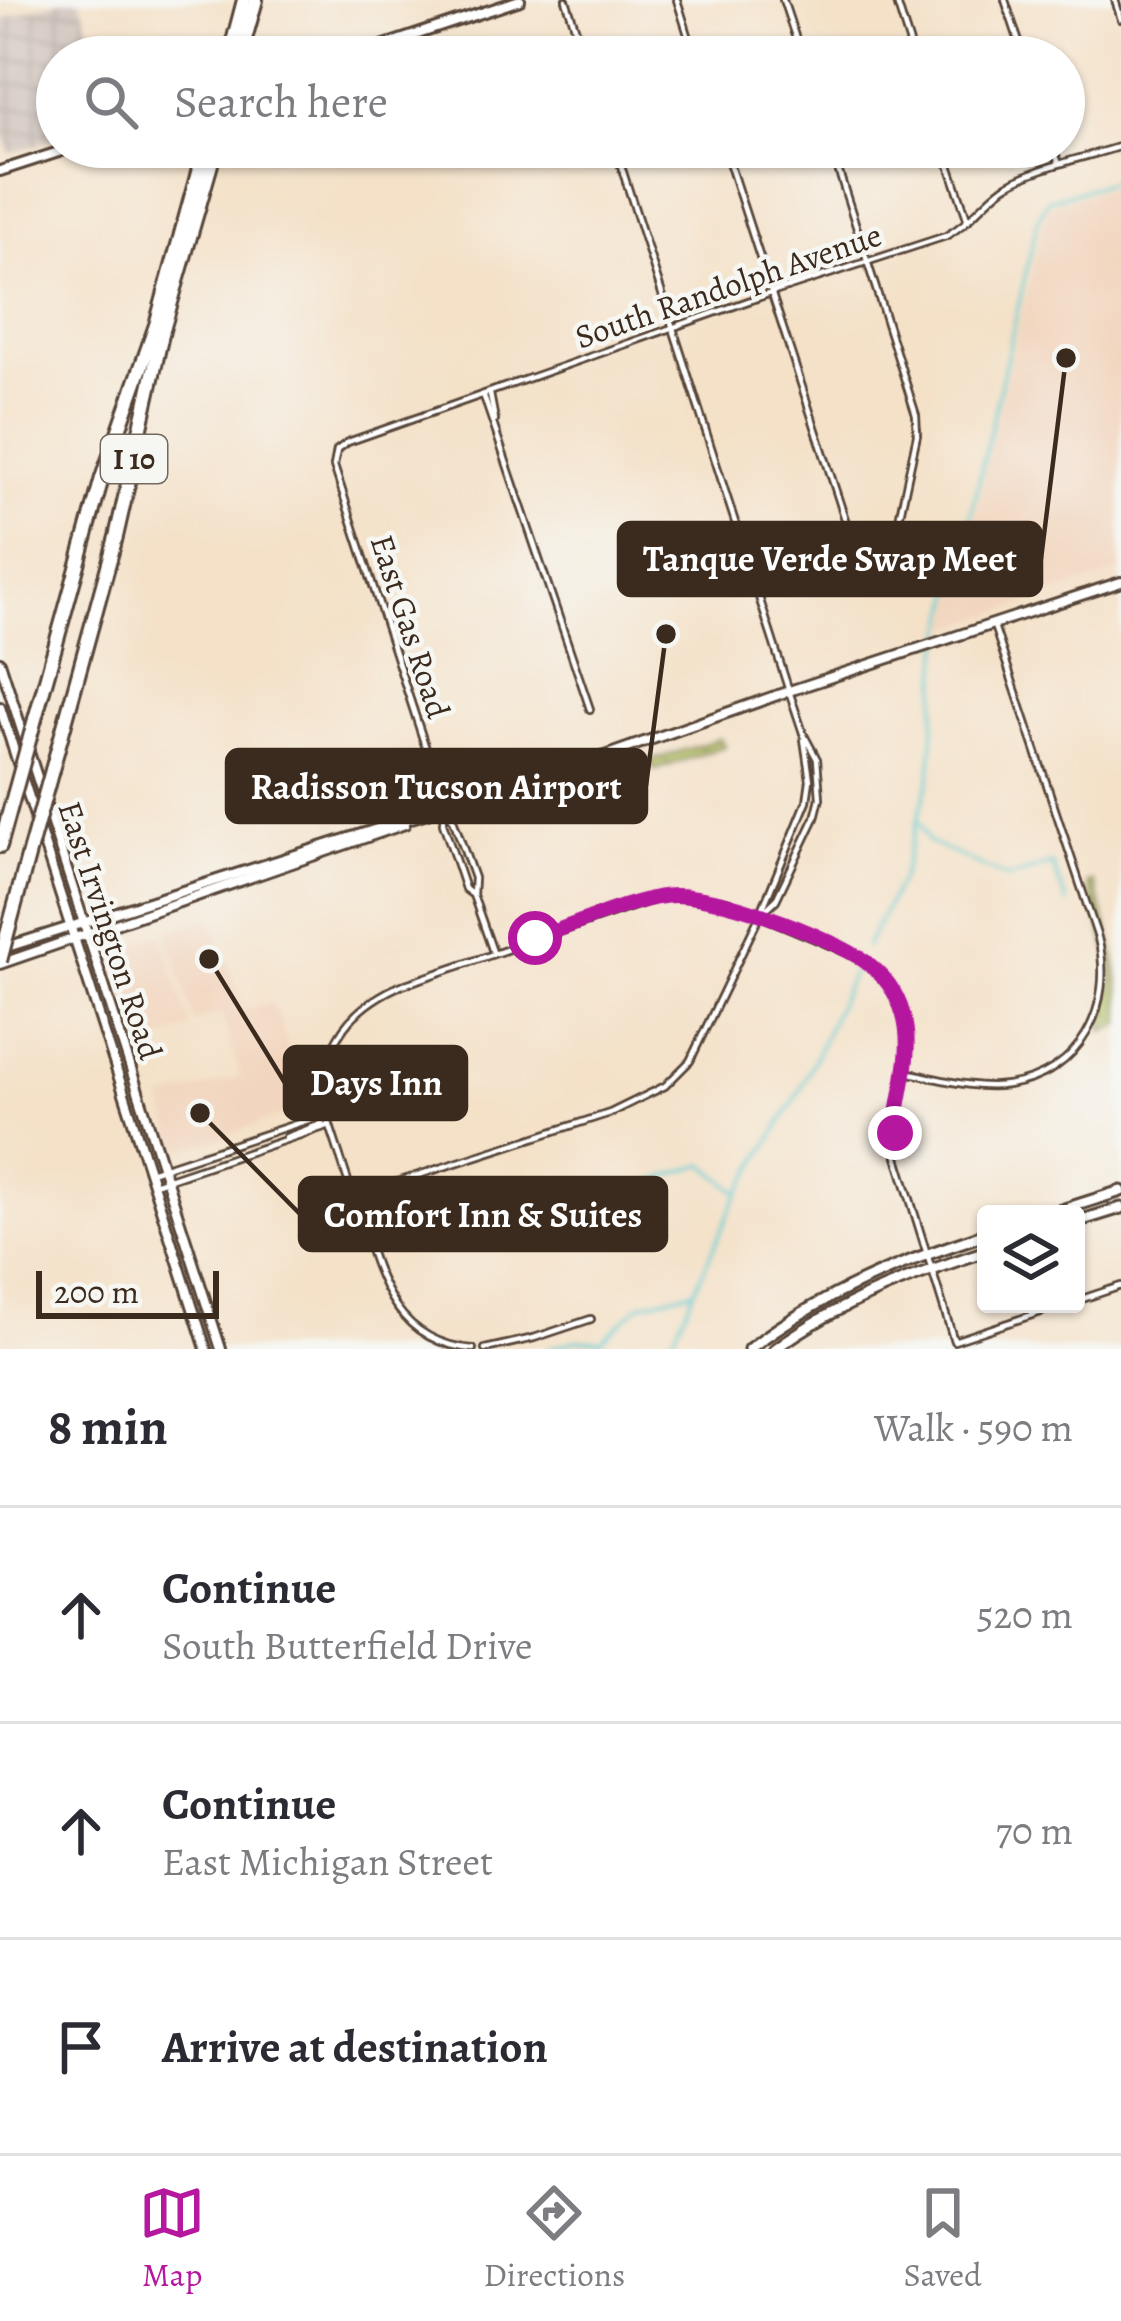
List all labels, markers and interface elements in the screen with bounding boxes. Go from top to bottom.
search box [36,36,1085,168]
icon: search [78,69,144,135]
text: Search here [174,71,388,133]
street label: South Randolph Avenue [569,212,887,359]
road number: I 10 [101,435,167,483]
callout: Tanque Verde Swap Meet [619,523,1041,595]
street label: East Gas Road [360,529,461,724]
text: Tanque Verde Swap Meet [643,534,1017,583]
callout: Radisson Tucson Airport [227,750,646,822]
text: Radisson Tucson Airport [250,762,622,811]
street label: East Irvington Road [48,795,174,1065]
route start [508,911,562,965]
callout: Days Inn [285,1047,466,1119]
text: Days Inn [310,1058,442,1107]
route end [868,1106,922,1160]
callout: Comfort Inn & Suites [300,1178,666,1250]
text: Comfort Inn & Suites [324,1190,642,1239]
map controls [977,1205,1085,1313]
button: layers [977,1205,1085,1313]
scale bar [36,1265,219,1318]
text: 200 m [54,1269,139,1314]
text: 8 min [48,1392,168,1462]
text: Walk · 590 m [874,1401,1073,1454]
text: Continue [162,1557,336,1619]
icon: ahead [48,1582,114,1648]
text: 520 m [977,1588,1073,1641]
text: South Butterfield Drive [162,1619,532,1672]
text: Continue [162,1773,336,1835]
icon: ahead [48,1798,114,1864]
text: 70 m [996,1804,1073,1857]
text: East Michigan Street [162,1835,493,1888]
icon: arrive [48,2014,114,2080]
text: Arrive at destination [162,2016,548,2078]
tab: Map [139,2180,205,2297]
tab: Directions [484,2180,625,2297]
tab: Saved [904,2180,982,2297]

